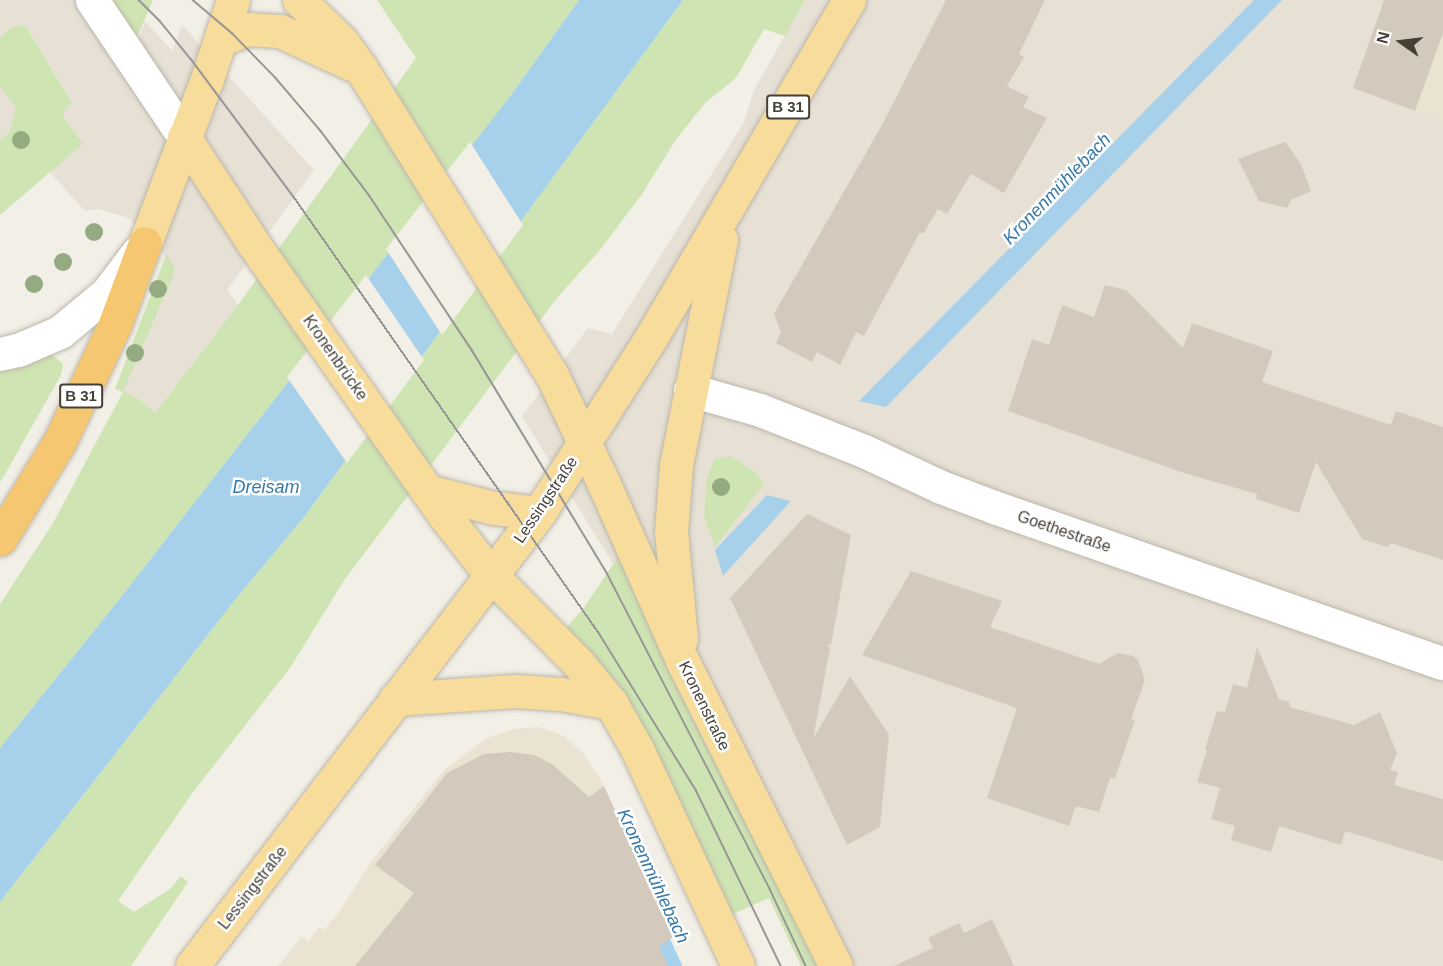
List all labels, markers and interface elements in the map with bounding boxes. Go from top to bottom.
north arrow [1371,12,1431,72]
text: N [1373,30,1393,45]
road number: B 31 [766,95,810,119]
water label: Kronenmühlebach [998,129,1116,249]
street label: Kronenbrücke [299,312,371,404]
road number: B 31 [58,384,104,408]
street label: Lessingstraße [510,453,582,547]
water label: Dreisam [232,476,300,498]
street label: Goethestraße [1015,507,1113,557]
street label: Kronenstraße [674,658,734,754]
water label: Kronenmühlebach [612,805,694,947]
street label: Lessingstraße [215,842,291,934]

